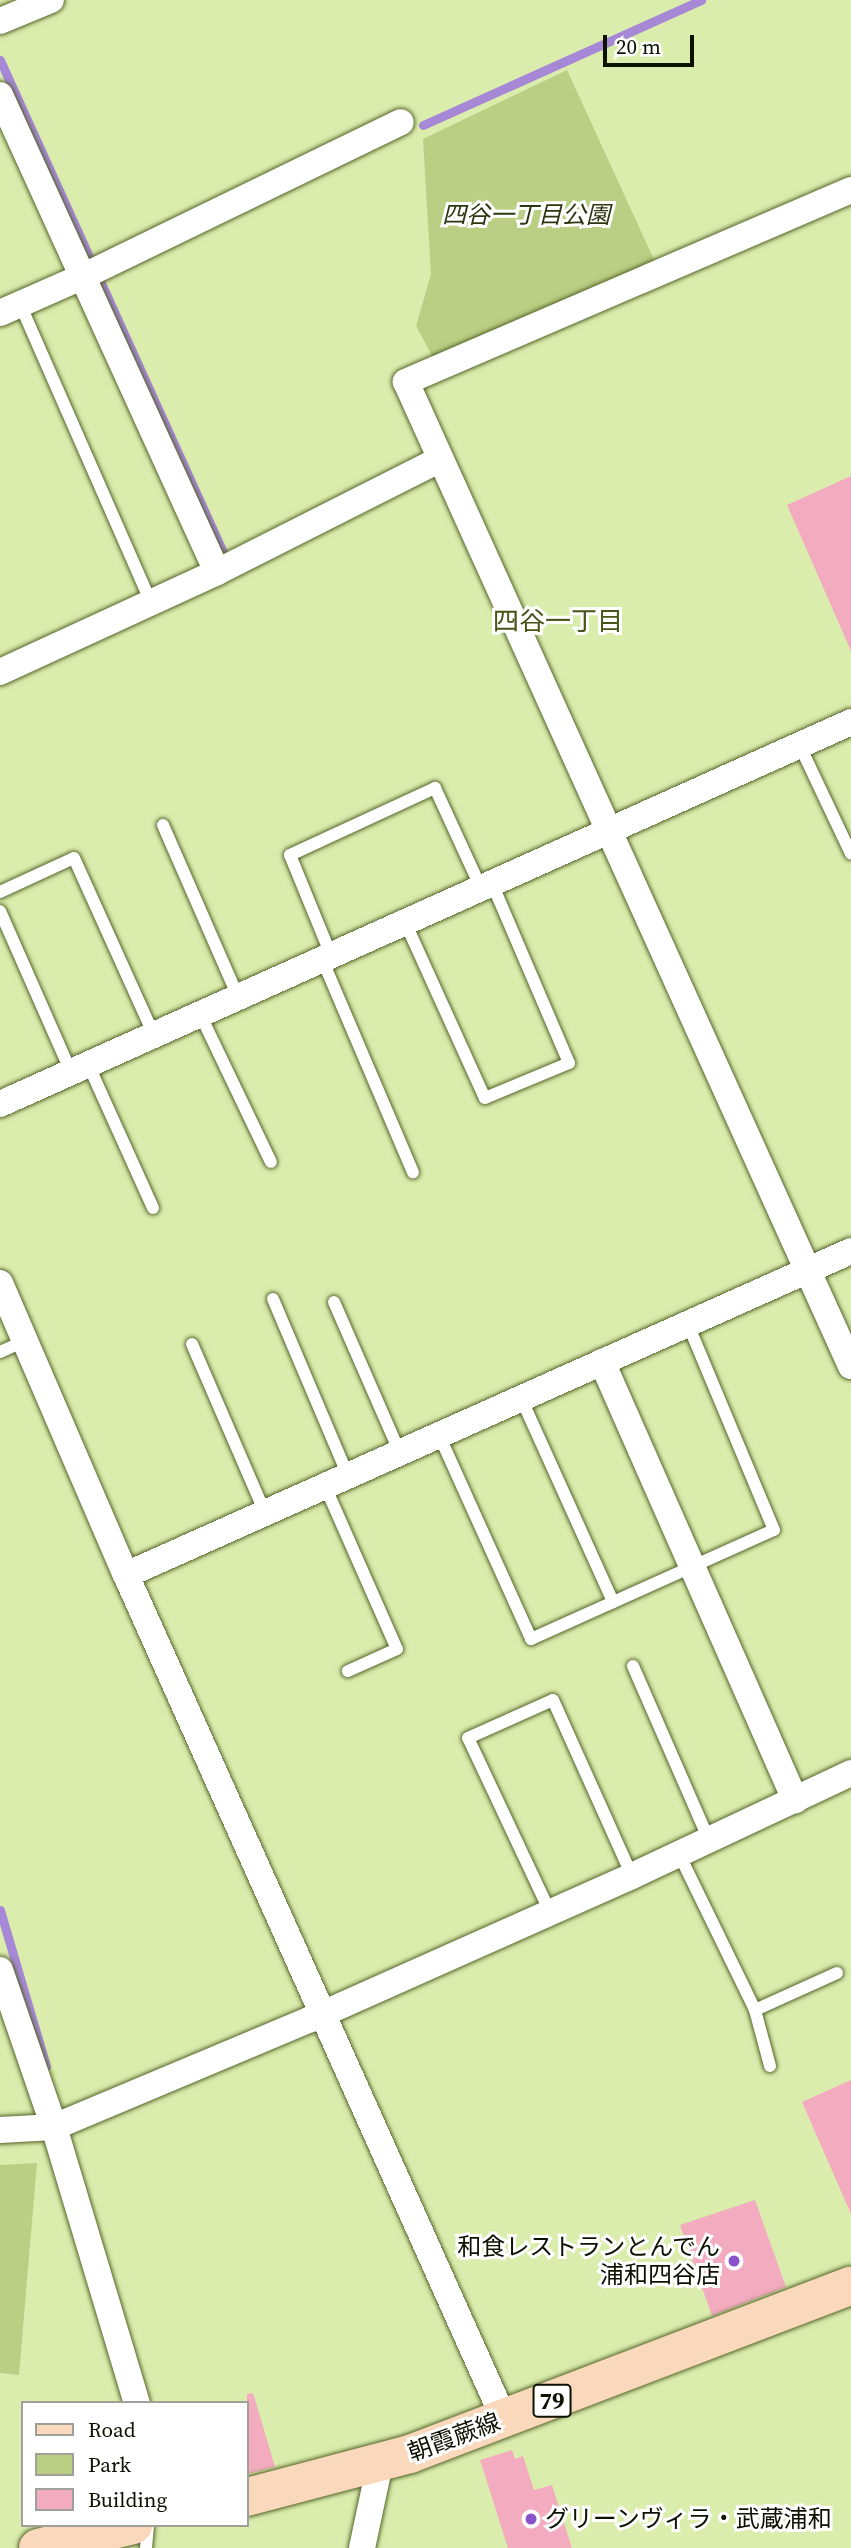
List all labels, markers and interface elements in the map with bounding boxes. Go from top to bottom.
scale bar [606,21,697,65]
text: 20 m [616,32,661,61]
park label: 四谷一丁目公園 [442,201,610,229]
district label: 四谷一丁目 [493,606,623,638]
place label: 和食レストランとんでん 浦和四谷店 [456,2233,720,2289]
marker: 和食レストランとんでん 浦和四谷店 [726,2253,742,2269]
road number: 79 [531,2382,573,2420]
legend [21,2401,248,2527]
street label: 朝霞蕨線 [404,2407,504,2467]
text: Road [88,2415,136,2444]
text: Park [88,2450,131,2479]
text: Building [88,2485,167,2514]
place label: グリーンヴィラ・武蔵浦和 [545,2505,833,2533]
marker: グリーンヴィラ・武蔵浦和 [523,2511,539,2527]

